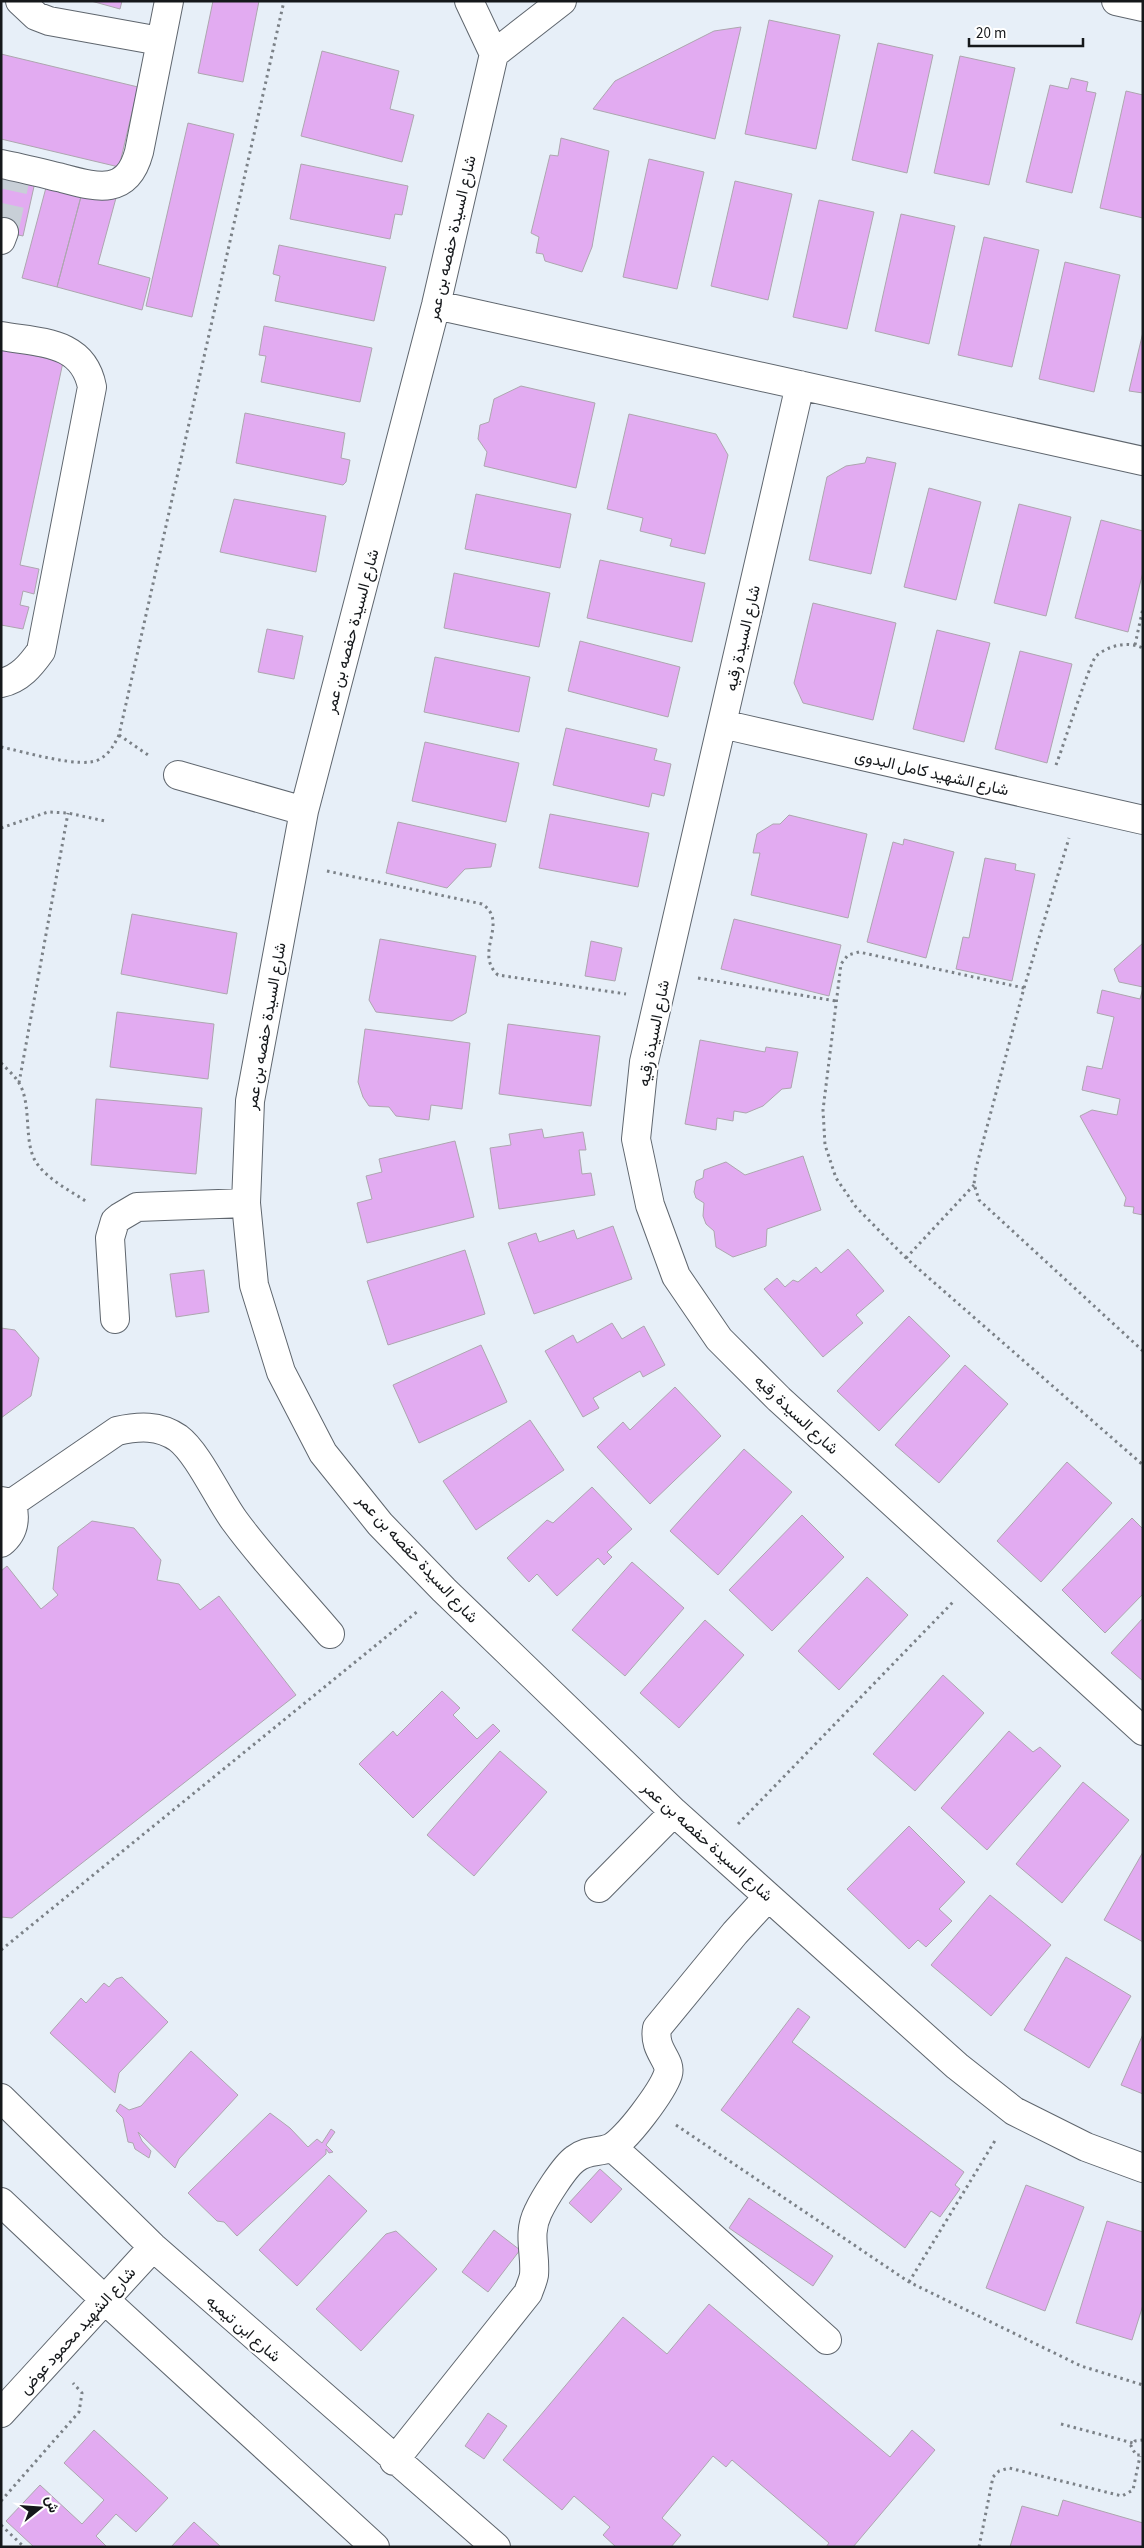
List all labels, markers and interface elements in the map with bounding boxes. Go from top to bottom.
scale bar [969,15,1083,47]
text: 20 m [976,23,1006,44]
street label: شارع السيدة حفصه بن عمر [422,153,482,324]
street label: شارع السيدة حفصه بن عمر [319,547,384,717]
street label: شارع السيدة رقيه [720,583,766,693]
street label: شارع الشهيد كامل البدوى [853,745,1011,801]
street label: شارع السيدة حفصه بن عمر [240,941,292,1112]
street label: شارع السيدة رقيه [633,978,675,1088]
street label: شارع السيدة رقيه [749,1370,843,1460]
street label: شارع السيدة حفصه بن عمر [351,1489,483,1628]
street label: شارع السيدة حفصه بن عمر [636,1776,778,1907]
street label: شارع الشهيد محمود عوض [14,2262,141,2399]
street label: شارع ابن تيميه [201,2290,285,2367]
north arrow [15,2483,65,2533]
text: ش [39,2494,64,2516]

